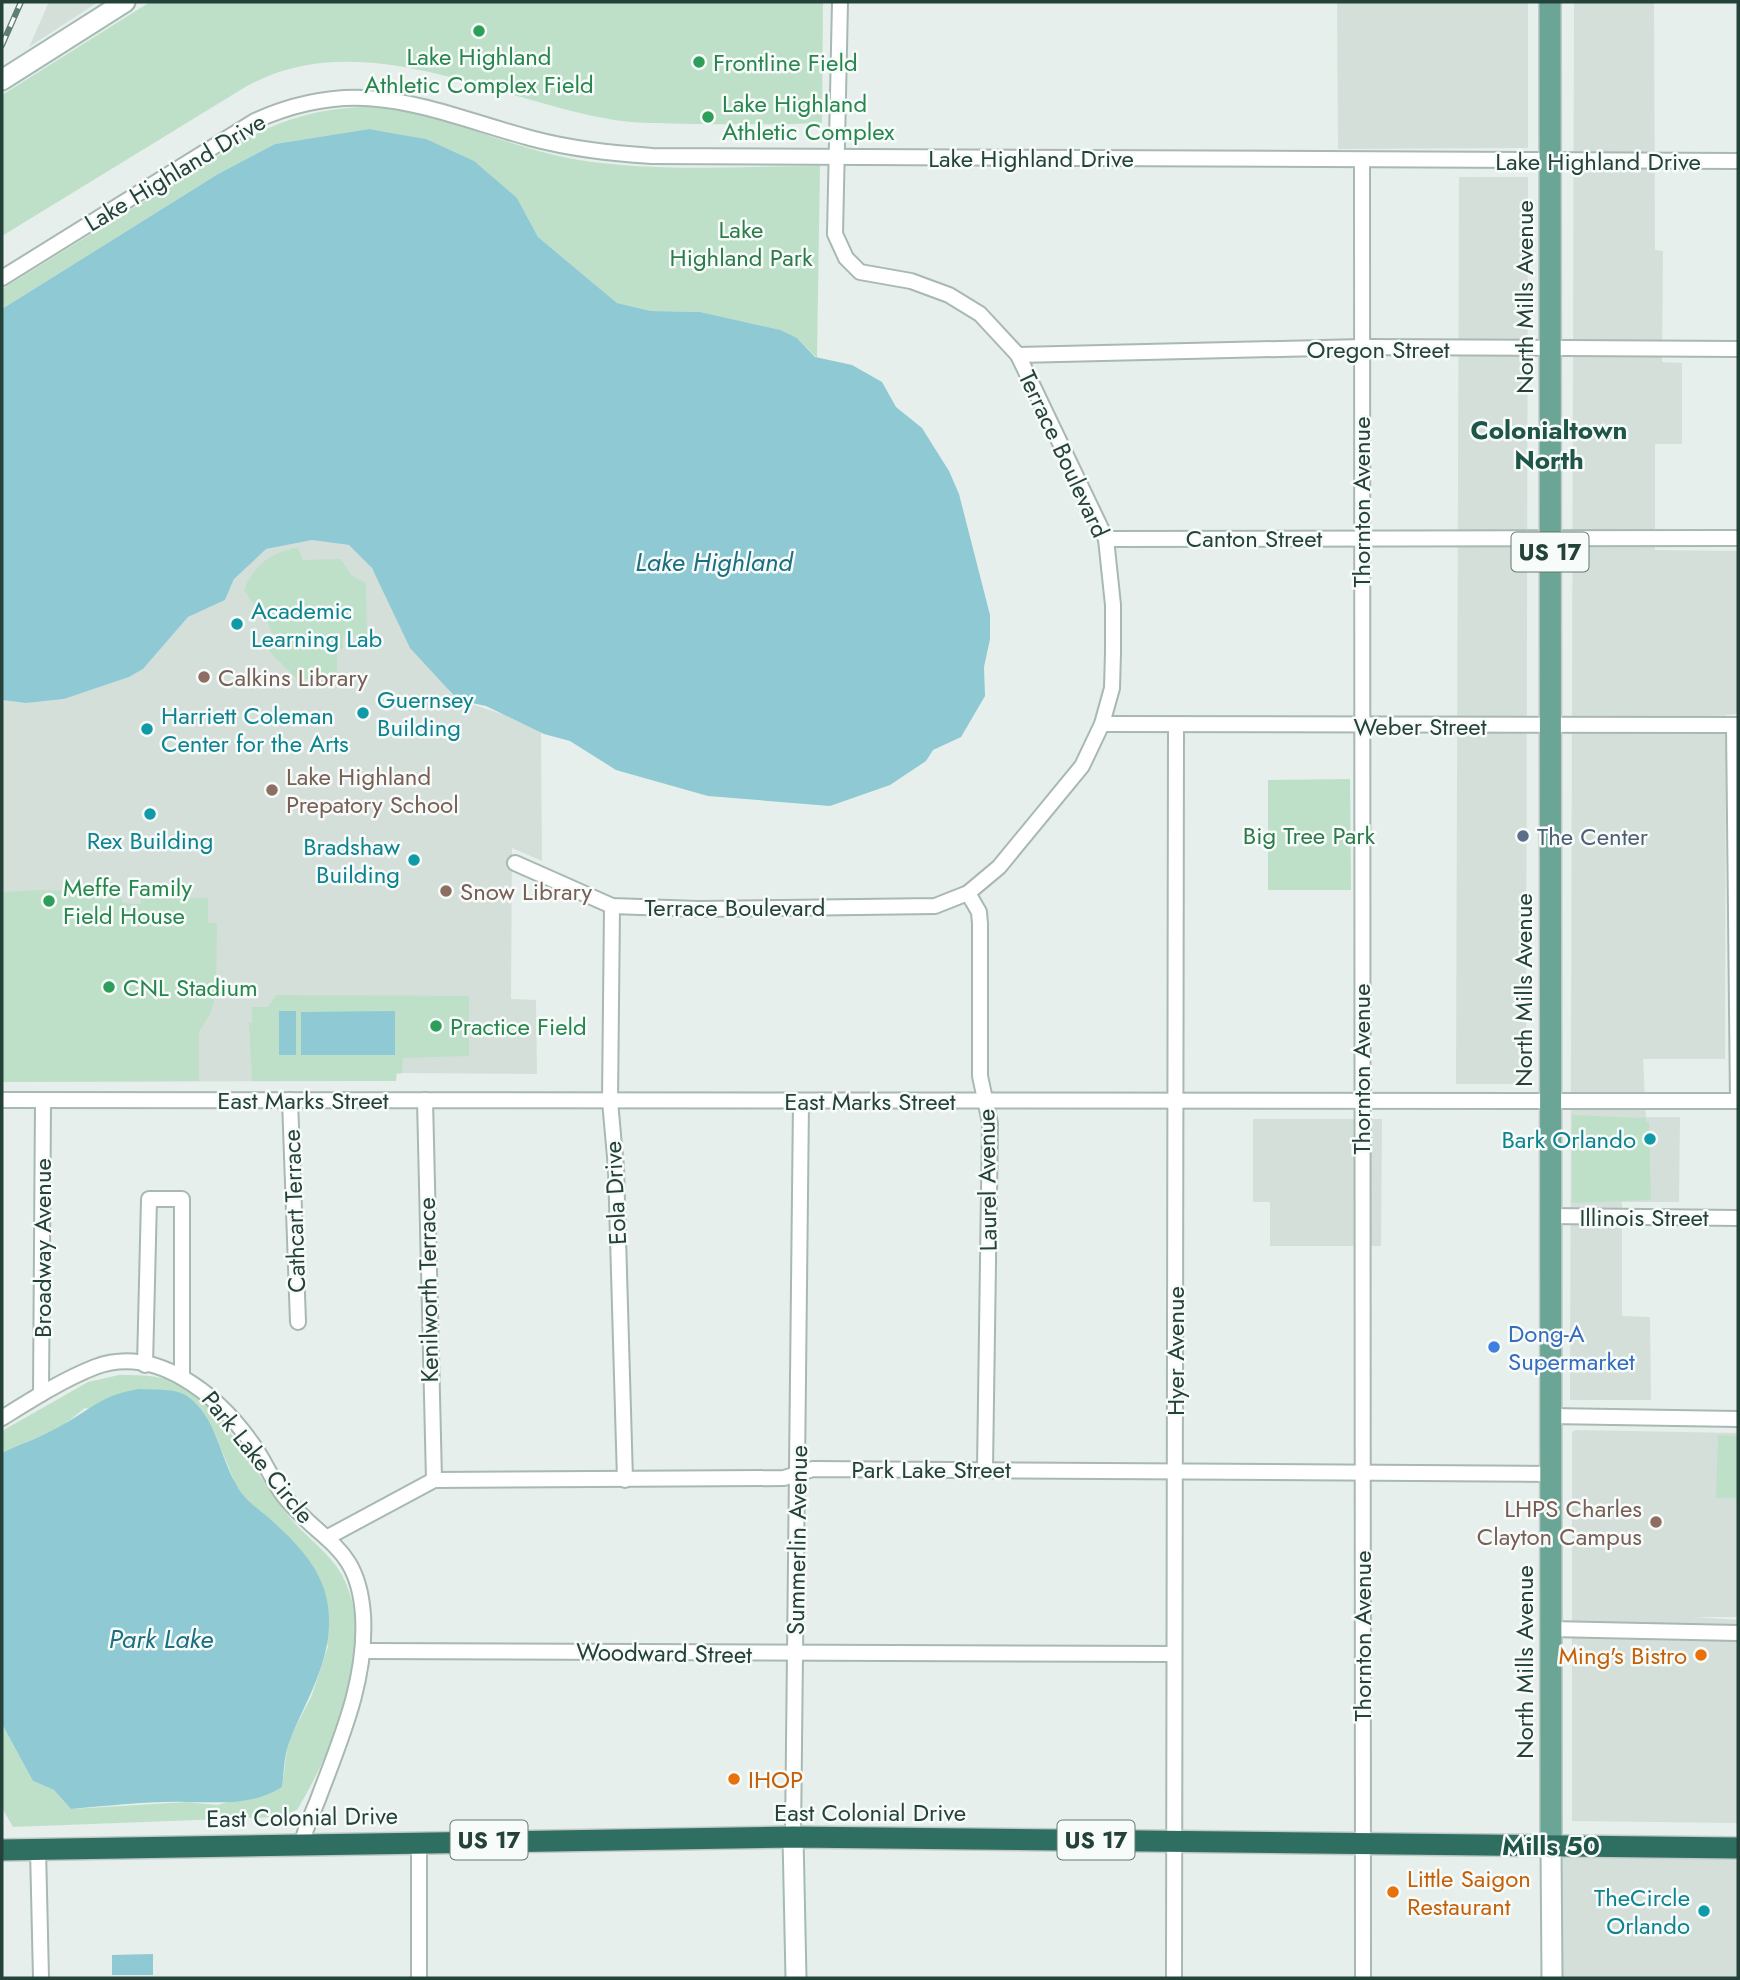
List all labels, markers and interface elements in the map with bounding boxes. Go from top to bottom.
marker: Lake Highland Athletic Complex Field [471,23,487,39]
place label: Lake Highland Athletic Complex Field [364,39,594,102]
place label: Frontline Field [713,45,858,80]
marker: Frontline Field [691,54,707,70]
place label: Lake Highland Athletic Complex [722,86,895,149]
street label: Lake Highland Drive [78,104,272,240]
marker: Lake Highland Athletic Complex [700,109,716,125]
street label: Lake Highland Drive [928,141,1134,176]
street label: Lake Highland Drive [1495,144,1701,179]
street label: North Mills Avenue [1507,200,1542,394]
park label: Lake Highland Park [670,212,813,275]
street label: Oregon Street [1306,332,1450,367]
street label: Terrace Boulevard [1010,365,1118,543]
district label: Colonialtown North [1470,411,1628,479]
street label: Thornton Avenue [1344,416,1379,588]
street label: Canton Street [1186,521,1322,556]
road number: US 17 [1512,532,1588,572]
water label: Lake Highland [635,543,794,581]
place label: Academic Learning Lab [251,593,382,656]
marker: Academic Learning Lab [229,616,245,632]
place label: Calkins Library [218,660,368,695]
marker: Calkins Library [196,669,212,685]
place label: Guernsey Building [377,682,474,745]
place label: Harriett Coleman Center for the Arts [161,698,349,761]
marker: Guernsey Building [355,705,371,721]
street label: Weber Street [1354,709,1487,744]
marker: Harriett Coleman Center for the Arts [139,721,155,737]
place label: Lake Highland Prepatory School [286,759,459,822]
marker: Lake Highland Prepatory School [264,782,280,798]
marker: Rex Building [142,806,158,822]
park label: Big Tree Park [1243,818,1376,853]
place label: The Center [1537,819,1649,854]
place label: Rex Building [87,823,213,858]
marker: The Center [1515,828,1531,844]
place label: Bradshaw Building [303,829,401,892]
marker: Bradshaw Building [406,852,422,868]
place label: Meffe Family Field House [63,870,192,933]
place label: Snow Library [460,874,592,909]
marker: Snow Library [438,883,454,899]
street label: Terrace Boulevard [645,890,825,925]
marker: Meffe Family Field House [41,893,57,909]
street label: North Mills Avenue [1506,893,1541,1087]
place label: CNL Stadium [123,970,258,1005]
marker: CNL Stadium [101,979,117,995]
street label: Thornton Avenue [1344,983,1379,1155]
place label: Practice Field [450,1009,587,1044]
marker: Practice Field [428,1018,444,1034]
street label: East Marks Street [217,1083,389,1118]
street label: East Marks Street [784,1084,956,1119]
street label: Laurel Avenue [968,1108,1006,1252]
place label: Bark Orlando [1501,1122,1636,1157]
street label: Cathcart Terrace [274,1129,314,1293]
marker: Bark Orlando [1642,1131,1658,1147]
street label: Eola Drive [595,1140,635,1246]
street label: Broadway Avenue [25,1158,60,1338]
street label: Kenilworth Terrace [409,1197,447,1383]
street label: Illinois Street [1579,1200,1709,1235]
street label: Hyer Avenue [1158,1286,1193,1416]
place label: Dong-A Supermarket [1508,1316,1635,1379]
marker: Dong-A Supermarket [1486,1339,1502,1355]
street label: Park Lake Circle [193,1383,323,1531]
street label: Summerlin Avenue [778,1445,816,1635]
street label: Park Lake Street [851,1452,1011,1487]
place label: LHPS Charles Clayton Campus [1477,1491,1642,1554]
marker: LHPS Charles Clayton Campus [1648,1514,1664,1530]
street label: Thornton Avenue [1345,1550,1380,1722]
street label: North Mills Avenue [1507,1565,1542,1759]
water label: Park Lake [109,1620,213,1658]
street label: Woodward Street [576,1634,753,1672]
place label: Ming's Bistro [1558,1638,1687,1673]
marker: Ming's Bistro [1693,1647,1709,1663]
place label: IHOP [748,1762,803,1797]
marker: IHOP [726,1771,742,1787]
street label: East Colonial Drive [774,1795,966,1830]
street label: East Colonial Drive [206,1798,398,1836]
road number: US 17 [450,1820,528,1859]
road number: US 17 [1058,1820,1134,1859]
district label: Mills 50 [1502,1827,1600,1865]
place label: Little Saigon Restaurant [1407,1861,1531,1924]
place label: TheCircle Orlando [1594,1880,1690,1943]
marker: Little Saigon Restaurant [1385,1884,1401,1900]
marker: TheCircle Orlando [1696,1903,1712,1919]

